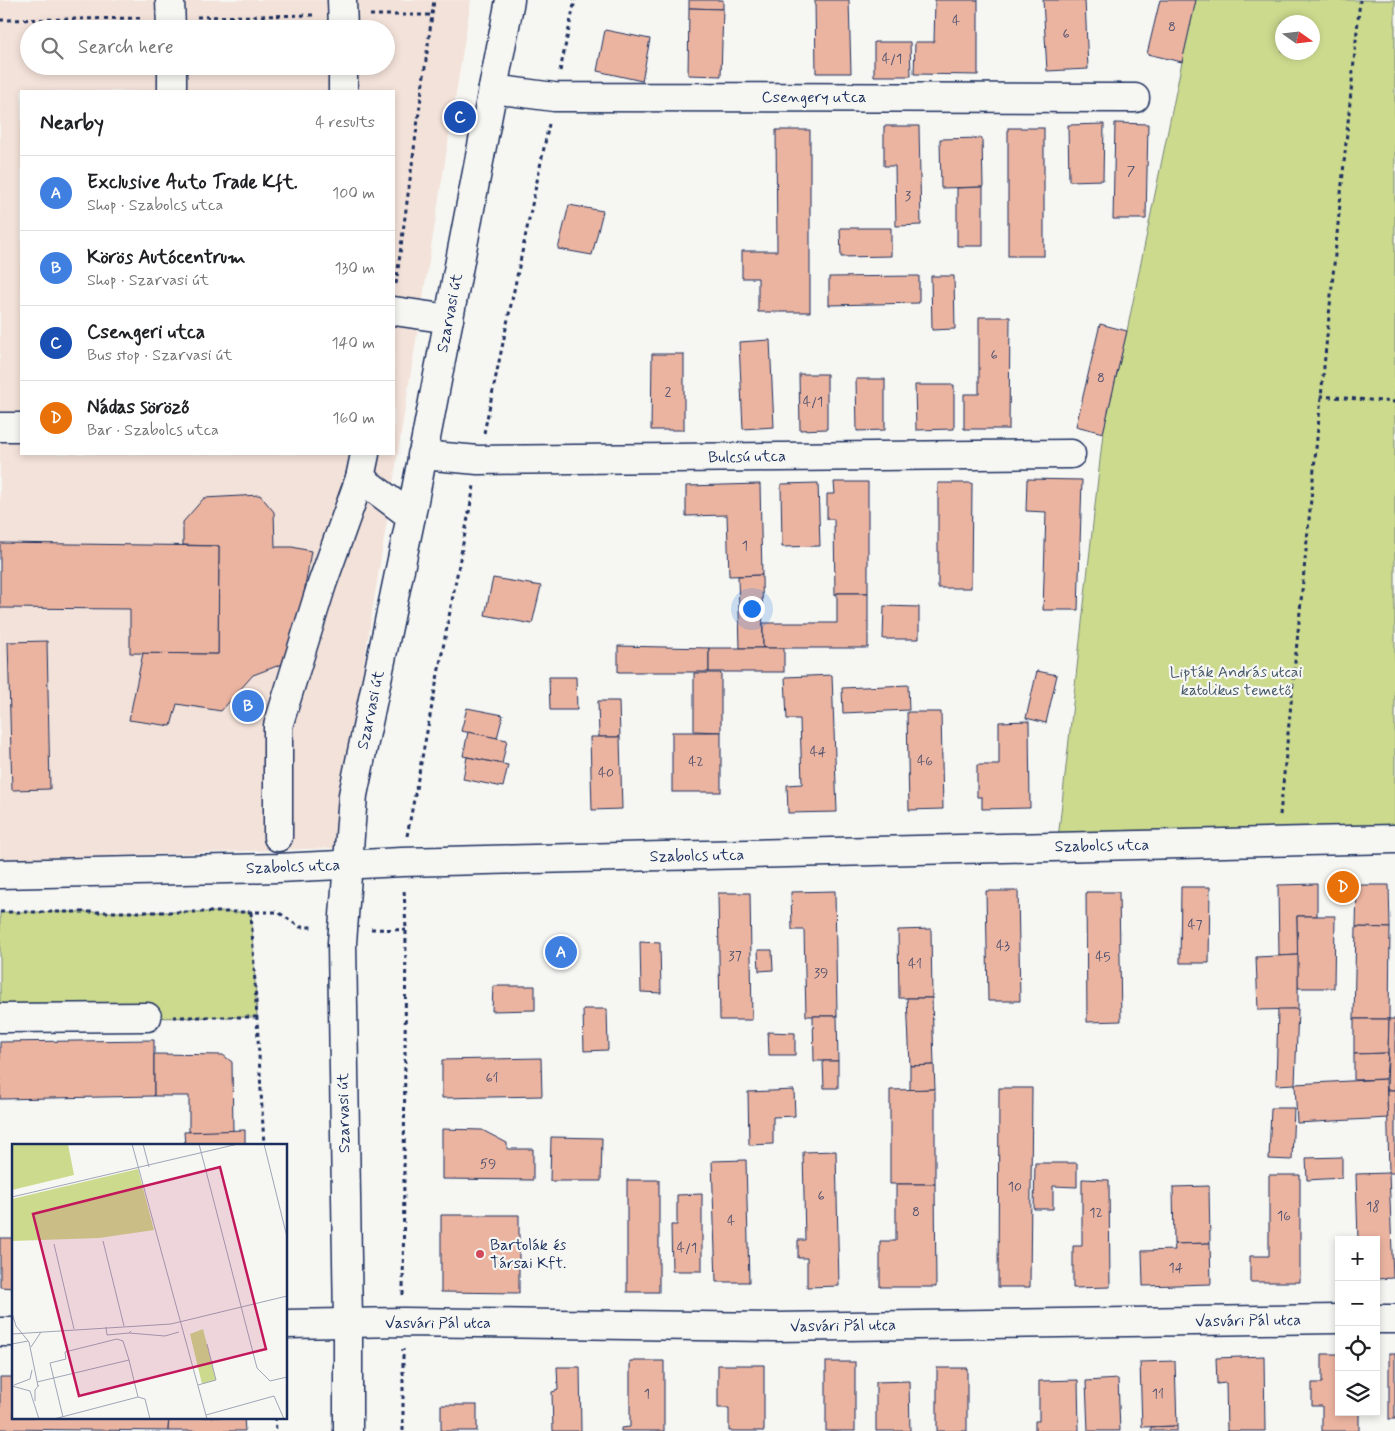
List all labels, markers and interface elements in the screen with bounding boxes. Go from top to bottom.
house number: 4 [952,12,960,30]
north arrow [1275,15,1320,60]
house number: 8 [1168,18,1176,36]
search box [20,20,395,75]
house number: 6 [1062,25,1070,43]
icon: search [38,34,66,62]
text: Search here [78,35,174,60]
house number: 4/1 [882,50,902,68]
street label: Csengery utca [761,87,867,108]
pin: C [444,98,476,136]
text: Nearby [40,109,104,137]
text: 4 results [315,112,375,133]
house number: 7 [1127,162,1136,180]
text: Exclusive Auto Trade Kft. [87,170,298,195]
text: A [51,183,61,204]
text: 100 m [332,183,375,204]
house number: 3 [905,187,911,205]
text: Shop · Szabolcs utca [87,195,223,216]
text: Körös Autócentrum [87,245,246,270]
text: B [51,258,61,279]
text: 130 m [334,258,375,279]
text: Shop · Szarvasi út [87,270,209,291]
street label: Szarvasi út [432,271,468,354]
text: Csengeri utca [87,320,205,345]
text: C [50,333,62,354]
text: 140 m [331,333,375,354]
text: Bus stop · Szarvasi út [87,345,232,366]
house number: 6 [990,346,998,364]
house number: 8 [1097,369,1105,387]
house number: 2 [665,383,672,401]
house number: 4/1 [803,393,823,411]
text: Nádas söröző [87,395,189,420]
text: D [50,408,62,429]
text: 160 m [332,408,375,429]
text: Bar · Szabolcs utca [87,420,219,441]
street label: Bulcsú utca [708,446,786,468]
house number: 1 [742,537,748,555]
your location [739,596,765,622]
park label: Lipták András utcai katolikus temető [1170,662,1303,701]
street label: Szarvasi út [352,668,390,751]
pin: B [232,687,264,725]
house number: 44 [810,743,827,761]
house number: 46 [917,752,933,770]
house number: 42 [688,753,704,771]
house number: 40 [598,764,614,782]
street label: Szabolcs utca [1055,835,1150,857]
street label: Szabolcs utca [650,845,745,867]
street label: Szabolcs utca [245,855,341,879]
pin: D [1327,868,1359,906]
house number: 47 [1187,916,1203,934]
pin: A [545,933,577,971]
house number: 43 [996,937,1010,955]
house number: 37 [728,947,742,965]
house number: 45 [1095,948,1111,966]
house number: 41 [908,955,922,973]
house number: 39 [814,964,828,982]
house number: 61 [485,1069,499,1087]
street label: Szarvasi út [333,1072,355,1153]
inset map [12,1144,288,1418]
house number: 59 [480,1155,496,1173]
house number: 10 [1008,1178,1022,1196]
house number: 6 [817,1187,825,1205]
house number: 18 [1366,1198,1380,1216]
house number: 8 [912,1203,920,1221]
house number: 12 [1089,1204,1103,1222]
house number: 16 [1277,1207,1291,1225]
house number: 4 [727,1212,735,1230]
place label: Bartolák és Társai Kft. [490,1235,566,1274]
map controls [1335,1236,1380,1416]
button: + [1335,1236,1380,1281]
house number: 4/1 [677,1239,697,1257]
marker: Bartolák és Társai Kft. [474,1248,486,1260]
house number: 14 [1169,1259,1184,1277]
button: − [1335,1281,1380,1326]
street label: Vasvári Pál utca [1195,1310,1301,1332]
street label: Vasvári Pál utca [385,1313,491,1334]
street label: Vasvári Pál utca [790,1315,896,1337]
button: locate [1335,1326,1380,1371]
button: layers [1335,1371,1380,1416]
house number: 1 [644,1385,650,1403]
house number: 11 [1152,1385,1164,1403]

